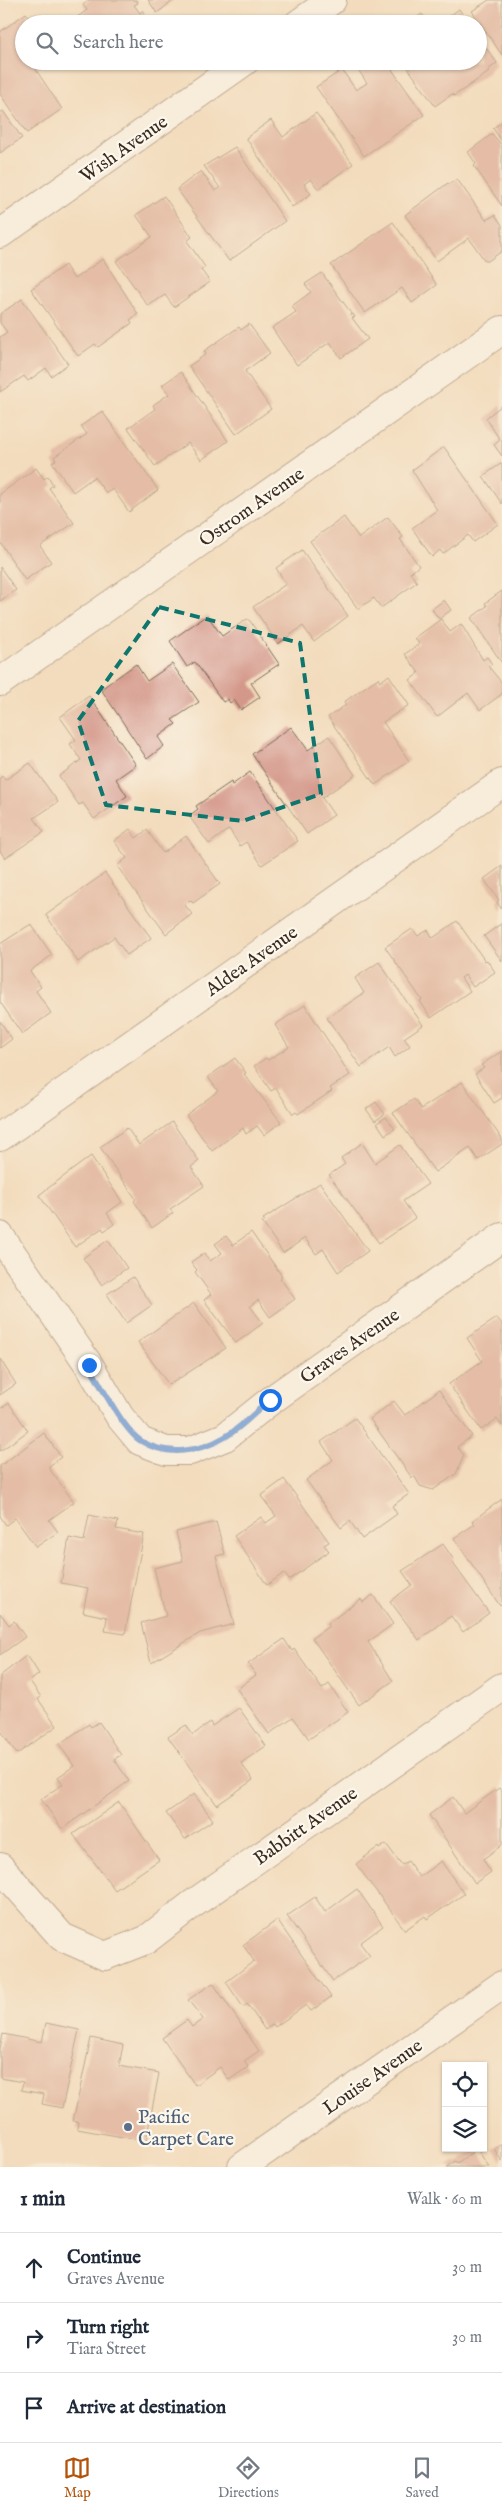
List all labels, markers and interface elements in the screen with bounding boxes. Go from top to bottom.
search box [15,15,487,70]
icon: search [33,29,61,57]
text: Search here [73,31,164,55]
street label: Wish Avenue [75,110,173,189]
street label: Ostrom Avenue [195,462,310,553]
street label: Aldea Avenue [201,921,303,1003]
street label: Graves Avenue [296,1303,405,1390]
route end [78,1354,101,1377]
route start [259,1389,282,1412]
street label: Babbitt Avenue [250,1782,363,1871]
street label: Louise Avenue [319,2034,428,2121]
map controls [442,2062,487,2152]
button: locate [442,2062,487,2107]
place label: Pacific Carpet Care [138,2106,234,2152]
button: layers [442,2107,487,2152]
marker: Pacific Carpet Care [122,2121,134,2133]
text: 1 min [20,2186,65,2213]
text: Walk · 60 m [407,2190,482,2210]
text: Continue [67,2246,141,2270]
icon: ahead [20,2254,48,2282]
text: 30 m [452,2258,482,2278]
text: Graves Avenue [67,2270,165,2290]
text: Turn right [67,2316,149,2340]
icon: right [20,2324,48,2352]
text: 30 m [452,2328,482,2348]
text: Tiara Street [67,2340,146,2360]
icon: arrive [20,2394,48,2422]
text: Arrive at destination [67,2396,226,2420]
tab: Map [63,2454,91,2502]
tab: Directions [218,2454,279,2502]
tab: Saved [406,2454,439,2502]

